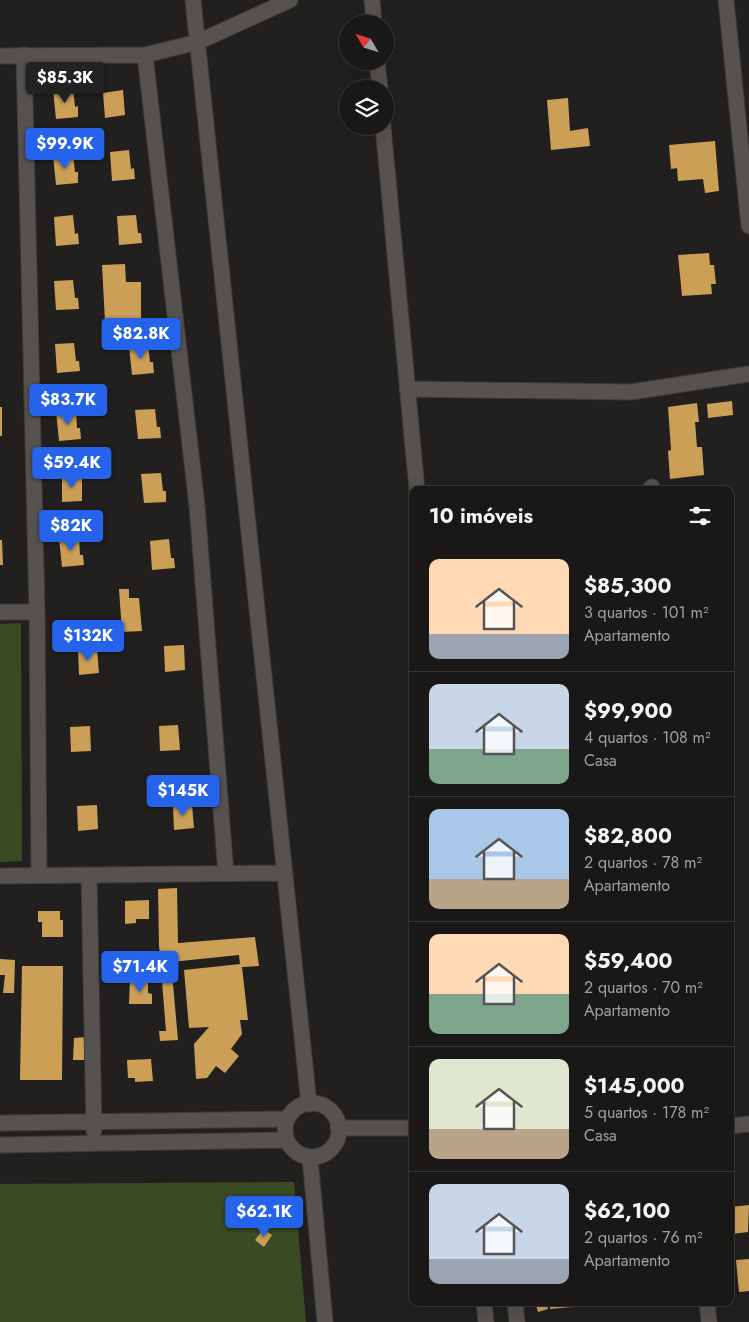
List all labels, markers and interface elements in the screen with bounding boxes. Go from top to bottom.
north arrow [339,15,394,70]
map controls [339,15,394,135]
pin: $85.3K [24,62,106,104]
text: $85.3K [37,66,93,89]
button: layers [339,80,394,135]
pin: $99.9K [24,128,106,170]
text: $99.9K [36,132,94,155]
pin: $82.8K [100,318,182,360]
text: $82.8K [113,322,169,345]
pin: $83.7K [27,384,109,426]
text: $83.7K [40,388,96,411]
pin: $59.4K [31,446,113,489]
text: $59.4K [43,451,101,474]
text: 10 imóveis [429,501,533,531]
icon: filters [686,502,714,530]
pin: $82K [41,510,101,552]
text: $82K [50,514,92,537]
text: $85,300 [584,571,671,601]
icon: home [469,579,529,639]
text: 3 quartos · 101 m² [584,601,708,624]
pin: $132K [53,620,123,662]
text: $132K [63,624,113,647]
text: Apartamento [584,624,670,647]
text: $99,900 [584,696,672,726]
icon: home [469,704,529,764]
text: 4 quartos · 108 m² [584,726,711,749]
text: Casa [584,749,617,772]
pin: $145K [148,774,218,817]
text: $145K [158,779,208,802]
text: $82,800 [584,821,672,851]
icon: home [469,829,529,889]
text: 2 quartos · 78 m² [584,851,702,874]
text: Apartamento [584,874,670,897]
text: $59,400 [584,946,672,976]
pin: $71.4K [99,950,181,993]
icon: home [469,954,529,1014]
text: $71.4K [112,955,168,978]
text: 2 quartos · 70 m² [584,976,703,999]
text: Apartamento [584,999,670,1022]
text: $145,000 [584,1071,684,1101]
icon: home [469,1079,529,1139]
text: 5 quartos · 178 m² [584,1101,709,1124]
text: Casa [584,1124,617,1147]
pin: $62.1K [223,1196,305,1238]
text: $62,100 [584,1196,670,1226]
text: $62.1K [236,1200,292,1223]
icon: home [469,1204,529,1264]
text: 2 quartos · 76 m² [584,1226,702,1249]
text: Apartamento [584,1249,670,1272]

